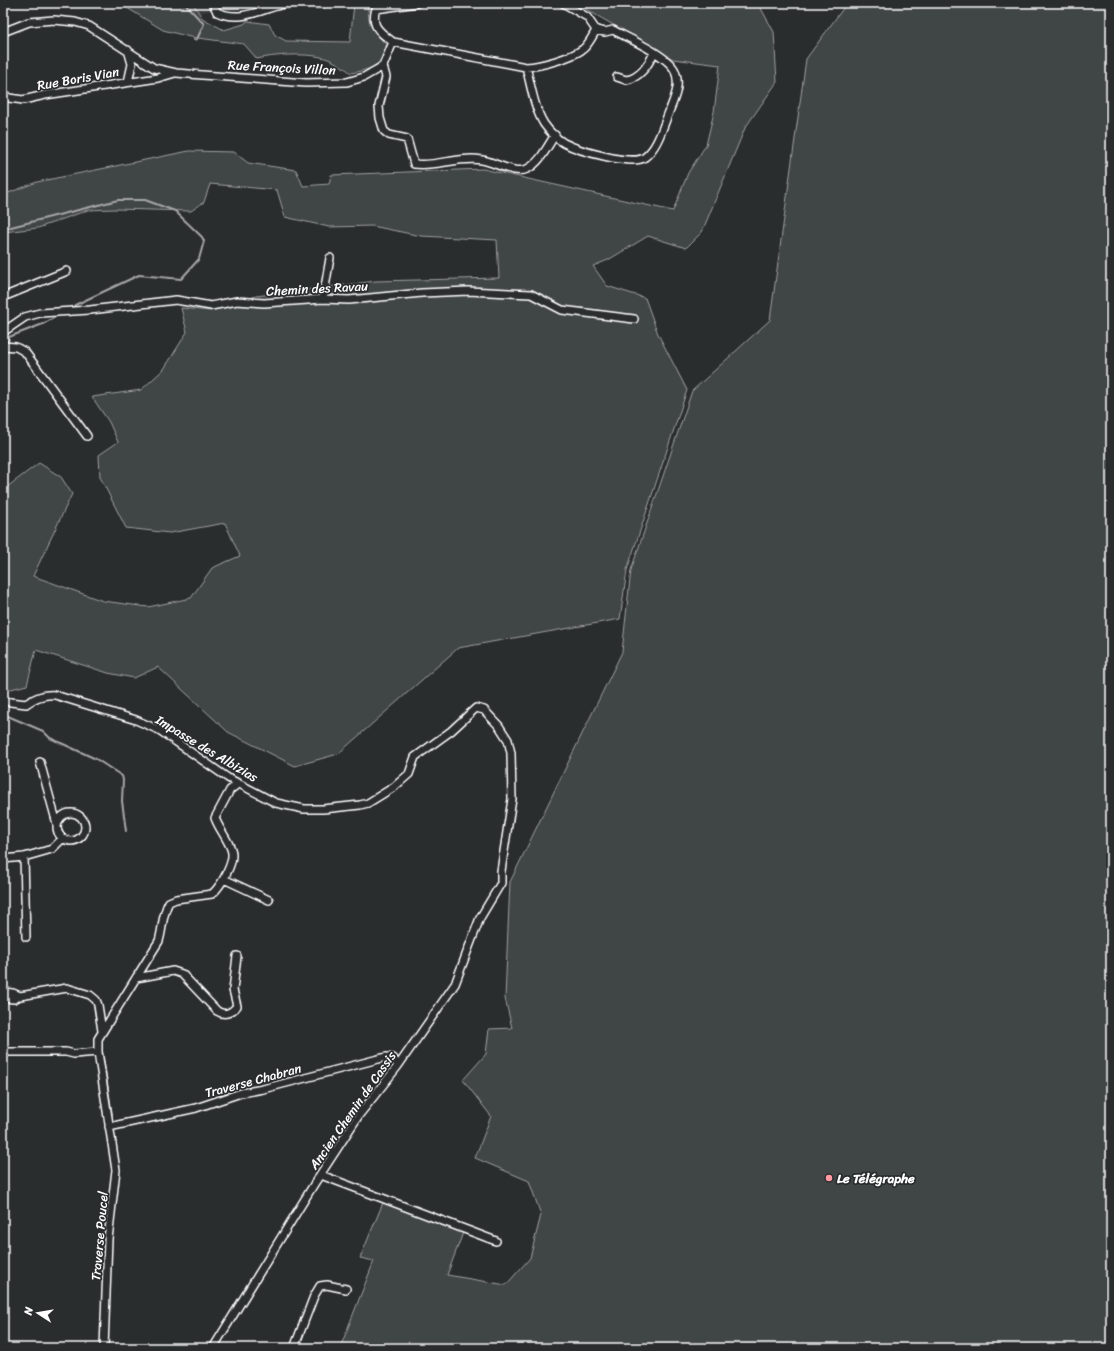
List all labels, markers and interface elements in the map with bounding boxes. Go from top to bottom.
street label: Rue François Villon [228,53,336,82]
street label: Rue Boris Vian [35,60,121,97]
street label: Chemin des Ravau [265,274,369,303]
street label: Impasse des Albizias [150,708,264,789]
street label: Ancien Chemin de Cassis [302,1045,403,1175]
street label: Traverse Chabran [202,1057,304,1104]
place label: Le Télégraphe [837,1167,915,1190]
marker: Le Télégraphe [824,1173,834,1183]
street label: Traverse Poucel [84,1190,115,1282]
north arrow [18,1293,58,1333]
text: N [18,1305,39,1318]

